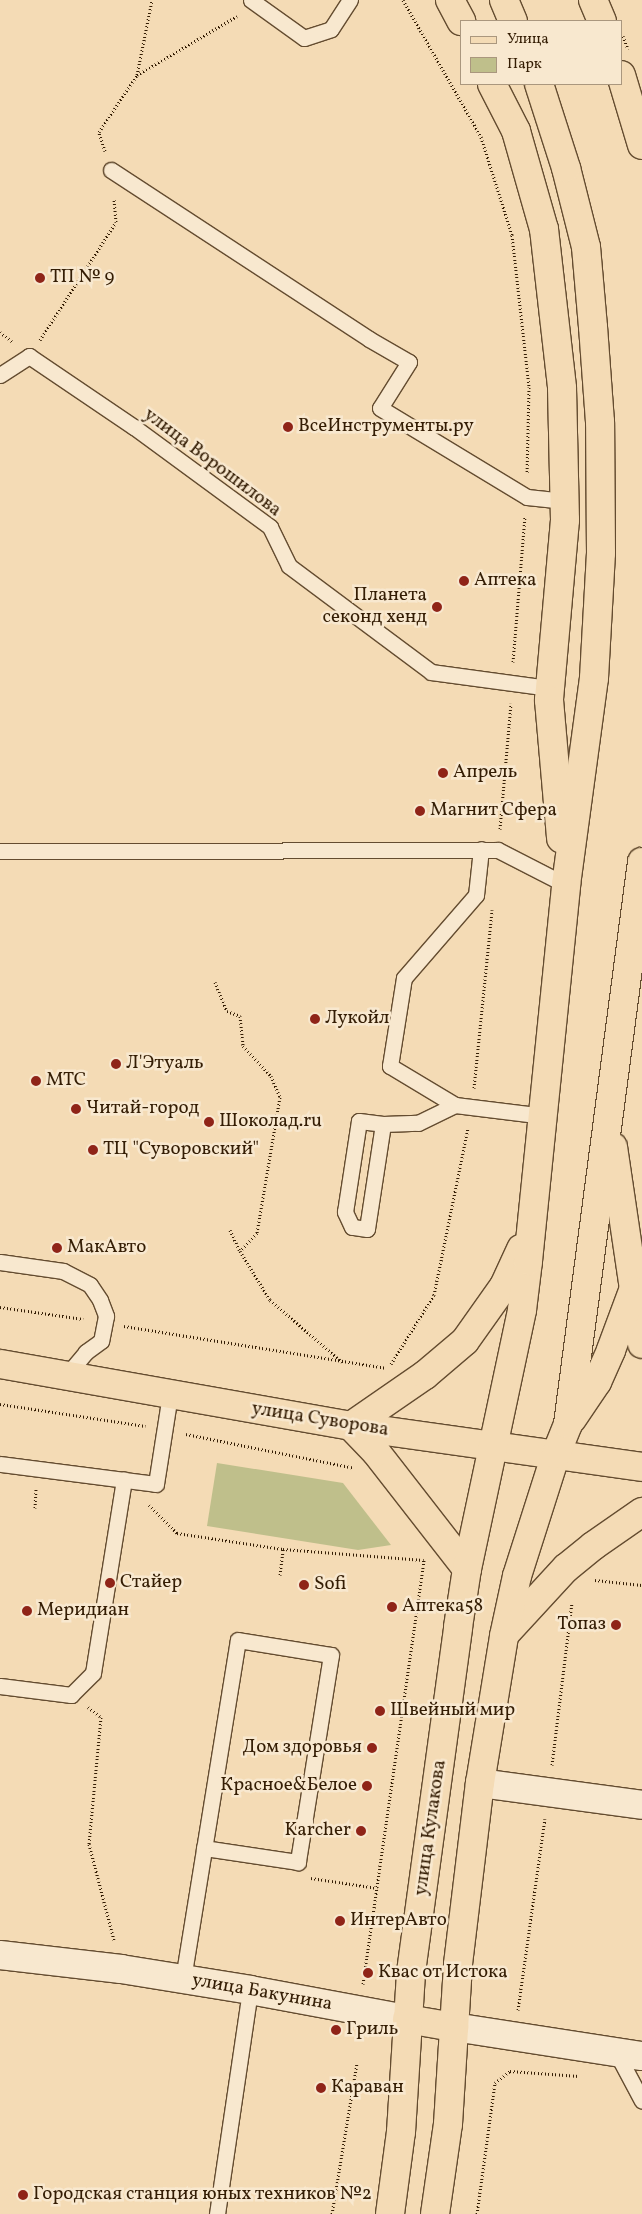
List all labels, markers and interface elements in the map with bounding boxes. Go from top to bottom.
legend [460,20,622,85]
text: Улица [507,29,549,50]
text: Парк [507,54,542,75]
place label: ТП № 9 [50,267,114,289]
marker: ТП № 9 [34,272,46,284]
street label: улица Ворошилова [139,404,285,522]
place label: ВсеИнструменты.ру [298,416,474,438]
marker: ВсеИнструменты.ру [282,421,294,433]
place label: Аптека [474,570,536,592]
marker: Аптека [458,575,470,587]
place label: Планета секонд хенд [323,585,427,629]
marker: Планета секонд хенд [431,601,443,613]
place label: Апрель [453,762,517,784]
marker: Апрель [437,767,449,779]
place label: Магнит Сфера [430,800,557,822]
marker: Магнит Сфера [414,805,426,817]
place label: Лукойл [325,1008,389,1030]
marker: Лукойл [309,1013,321,1025]
place label: Л'Этуаль [126,1053,204,1075]
marker: Л'Этуаль [110,1058,122,1070]
place label: МТС [46,1070,86,1092]
marker: МТС [30,1075,42,1087]
place label: Читай-город [86,1098,199,1120]
marker: Читай-город [70,1103,82,1115]
place label: Шоколад.ru [219,1111,322,1133]
marker: Шоколад.ru [203,1116,215,1128]
place label: ТЦ "Суворовский" [103,1139,259,1161]
marker: ТЦ "Суворовский" [87,1144,99,1156]
place label: МакАвто [67,1237,146,1259]
marker: МакАвто [51,1242,63,1254]
street label: улица Суворова [250,1398,390,1442]
place label: Стайер [120,1572,182,1594]
place label: Sofi [314,1574,347,1596]
marker: Стайер [104,1577,116,1589]
marker: Sofi [298,1579,310,1591]
place label: Аптека58 [402,1596,483,1618]
place label: Меридиан [37,1600,129,1622]
marker: Аптека58 [386,1601,398,1613]
marker: Меридиан [21,1605,33,1617]
place label: Топаз [557,1614,606,1636]
marker: Топаз [610,1619,622,1631]
place label: Швейный мир [390,1700,515,1722]
marker: Швейный мир [374,1705,386,1717]
place label: Дом здоровья [242,1737,362,1759]
marker: Дом здоровья [366,1742,378,1754]
street label: улица Кулакова [410,1759,452,1897]
place label: Красное&Белое [220,1775,357,1797]
marker: Красное&Белое [361,1780,373,1792]
place label: Karcher [284,1820,351,1842]
marker: Karcher [355,1825,367,1837]
place label: ИнтерАвто [350,1910,447,1932]
marker: ИнтерАвто [334,1915,346,1927]
place label: Квас от Истока [378,1962,508,1984]
marker: Квас от Истока [362,1967,374,1979]
street label: улица Бакунина [190,1969,334,2017]
place label: Гриль [346,2019,398,2041]
marker: Гриль [330,2024,342,2036]
place label: Караван [331,2077,404,2099]
marker: Караван [315,2082,327,2094]
place label: Городская станция юных техников №2 [33,2184,373,2206]
marker: Городская станция юных техников №2 [17,2189,29,2201]

